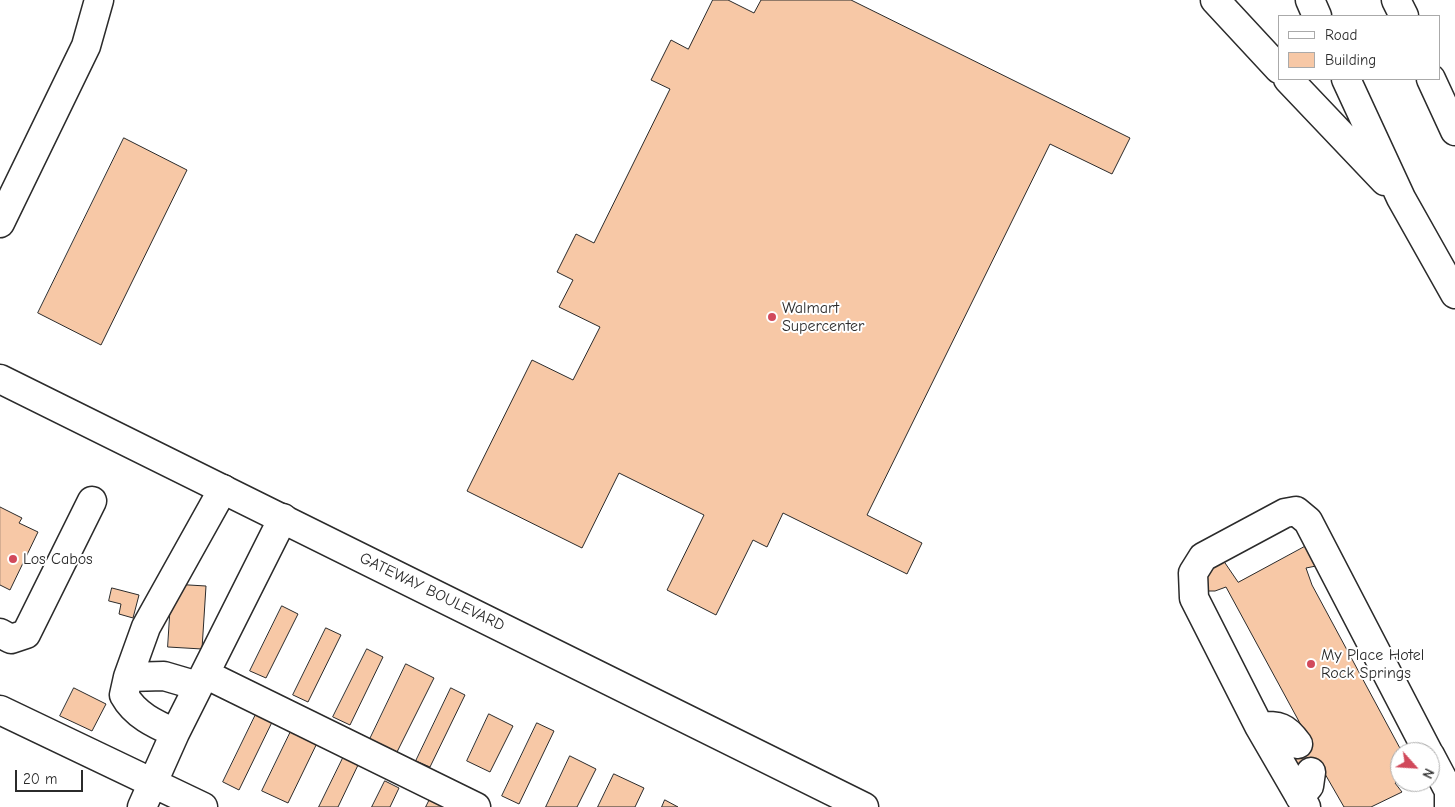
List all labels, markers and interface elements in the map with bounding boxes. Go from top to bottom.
legend [1278,15,1440,80]
text: Road [1325,26,1357,44]
text: Building [1325,51,1376,69]
place label: Walmart Supercenter [782,298,864,336]
marker: Walmart Supercenter [766,311,778,323]
street label: GATEWAY BOULEVARD [356,548,508,636]
place label: Los Cabos [23,549,93,569]
marker: Los Cabos [7,553,19,565]
place label: My Place Hotel Rock Springs [1321,645,1424,683]
marker: My Place Hotel Rock Springs [1305,658,1317,670]
north arrow [1390,742,1440,792]
scale bar [18,760,85,792]
text: N [1418,766,1438,781]
text: 20 m [23,770,57,788]

